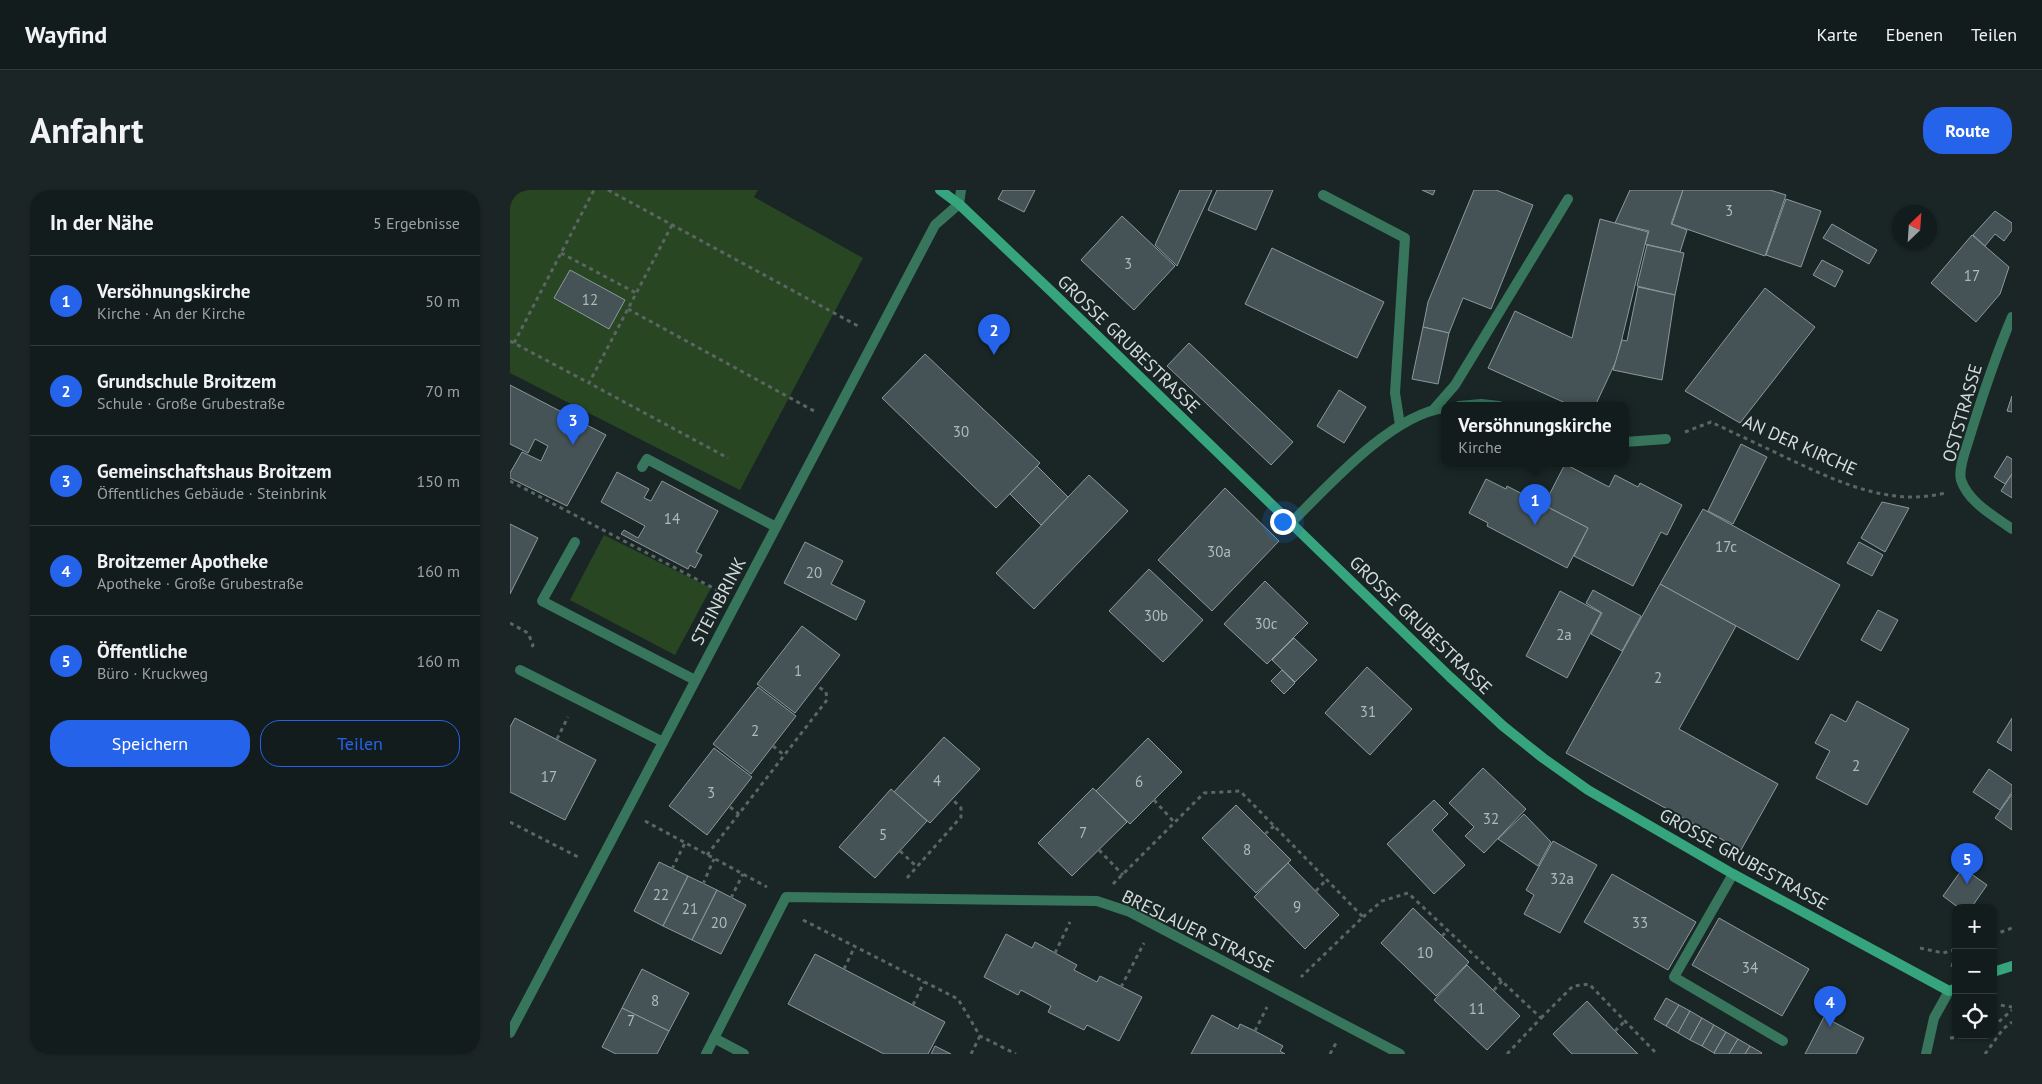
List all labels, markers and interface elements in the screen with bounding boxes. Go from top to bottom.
text: Wayfind [25,19,107,50]
text: Karte [1817,23,1858,46]
text: Ebenen [1886,23,1943,46]
text: Teilen [1971,23,2017,46]
text: Anfahrt [30,107,143,153]
button: Route [1923,107,2012,154]
house number: 3 [1725,201,1733,220]
north arrow [1892,205,1937,250]
text: In der Nähe [50,209,154,236]
text: 5 Ergebnisse [373,213,460,233]
house number: 3 [1124,254,1132,273]
house number: 17 [1964,266,1980,285]
street label: GROSSE GRUBESTRASSE [1053,270,1205,418]
text: Versöhnungskirche [97,279,250,303]
house number: 12 [582,290,598,309]
text: 1 [61,291,71,311]
text: 50 m [425,291,460,311]
text: Kirche · An der Kirche [97,303,245,323]
pin: 2 [978,314,1010,355]
street label: OSTSTRASSE [1937,361,1987,465]
text: Grundschule Broitzem [97,369,276,393]
text: 2 [61,381,71,401]
text: 70 m [425,381,460,401]
text: Schule · Große Grubestraße [97,393,285,413]
popup [1441,402,1629,467]
pin: 3 [557,404,589,445]
street label: AN DER KIRCHE [1739,410,1861,480]
text: Versöhnungskirche [1458,413,1612,437]
house number: 30 [953,422,969,441]
text: Kirche [1458,437,1502,457]
text: Gemeinschaftshaus Broitzem [97,459,331,483]
text: 3 [61,471,71,491]
text: 150 m [417,471,460,491]
text: Öffentliches Gebäude · Steinbrink [97,483,327,503]
pin: 1 [1519,484,1551,525]
house number: 14 [664,509,680,528]
your location [1270,509,1296,535]
house number: 17c [1715,537,1737,556]
house number: 30a [1207,542,1231,561]
text: Broitzemer Apotheke [97,549,268,573]
street label: GROSSE GRUBESTRASSE [1345,551,1497,699]
street label: STEINBRINK [685,553,751,649]
text: 4 [61,561,71,581]
text: 160 m [417,561,460,581]
house number: 20 [806,563,822,582]
text: Apotheke · Große Grubestraße [97,573,304,593]
house number: 30b [1144,606,1168,625]
house number: 30c [1254,614,1278,633]
house number: 2a [1556,625,1572,644]
text: Öffentliche [97,639,187,663]
text: 5 [61,651,71,671]
text: 160 m [417,651,460,671]
house number: 1 [794,661,802,680]
text: Büro · Kruckweg [97,663,208,683]
house number: 2 [1654,668,1662,687]
house number: 31 [1360,702,1376,721]
button: Speichern [50,720,250,767]
button: Teilen [260,720,460,767]
house number: 2 [751,721,759,740]
house number: 2 [1852,756,1860,775]
house number: 17 [541,767,557,786]
house number: 4 [933,771,941,790]
house number: 6 [1135,772,1143,791]
house number: 3 [707,783,715,802]
street label: GROSSE GRUBESTRASSE [1656,803,1832,915]
house number: 32 [1483,809,1499,828]
house number: 7 [1079,823,1087,842]
house number: 5 [879,825,887,844]
house number: 8 [1243,840,1251,859]
pin: 5 [1951,843,1983,884]
house number: 32a [1550,869,1574,888]
street label: BRESLAUER STRASSE [1118,884,1278,978]
house number: 22 [653,885,669,904]
house number: 9 [1293,897,1301,916]
house number: 21 [682,899,698,918]
map controls [1952,904,1997,1039]
button: + [1952,904,1997,949]
house number: 20 [711,913,727,932]
house number: 33 [1632,913,1648,932]
house number: 10 [1417,943,1433,962]
button: − [1952,949,1997,994]
house number: 34 [1742,958,1758,977]
pin: 4 [1814,986,1846,1027]
house number: 8 [651,991,659,1010]
button: locate [1952,994,1997,1039]
house number: 11 [1469,999,1485,1018]
house number: 7 [627,1011,635,1030]

